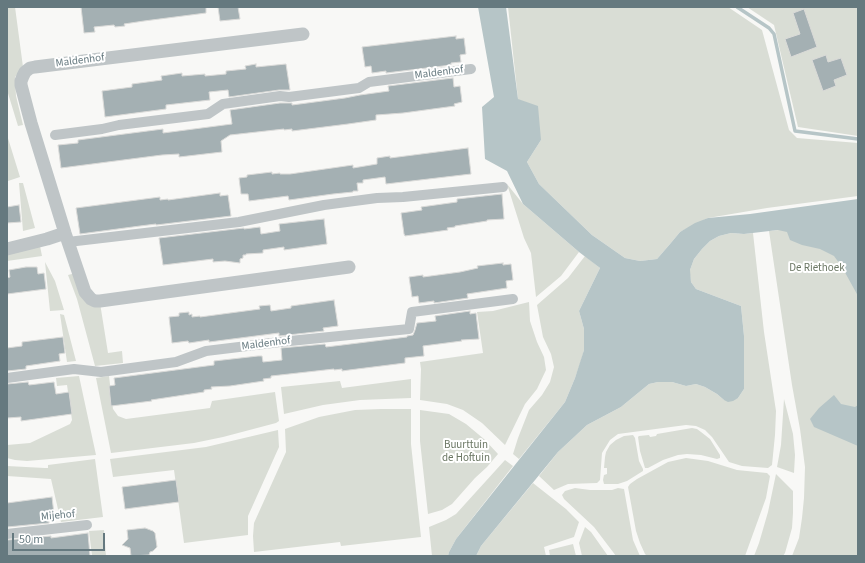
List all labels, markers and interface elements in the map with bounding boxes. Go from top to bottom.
street label: Maldenhof [55,51,105,71]
street label: Maldenhof [414,63,464,83]
park label: De Riethoek [789,262,845,276]
street label: Maldenhof [241,334,291,354]
park label: Buurttuin de Hoftuin [442,439,490,465]
street label: Mijehof [40,508,76,524]
scale bar [14,525,107,551]
text: 50 m [19,531,43,548]

